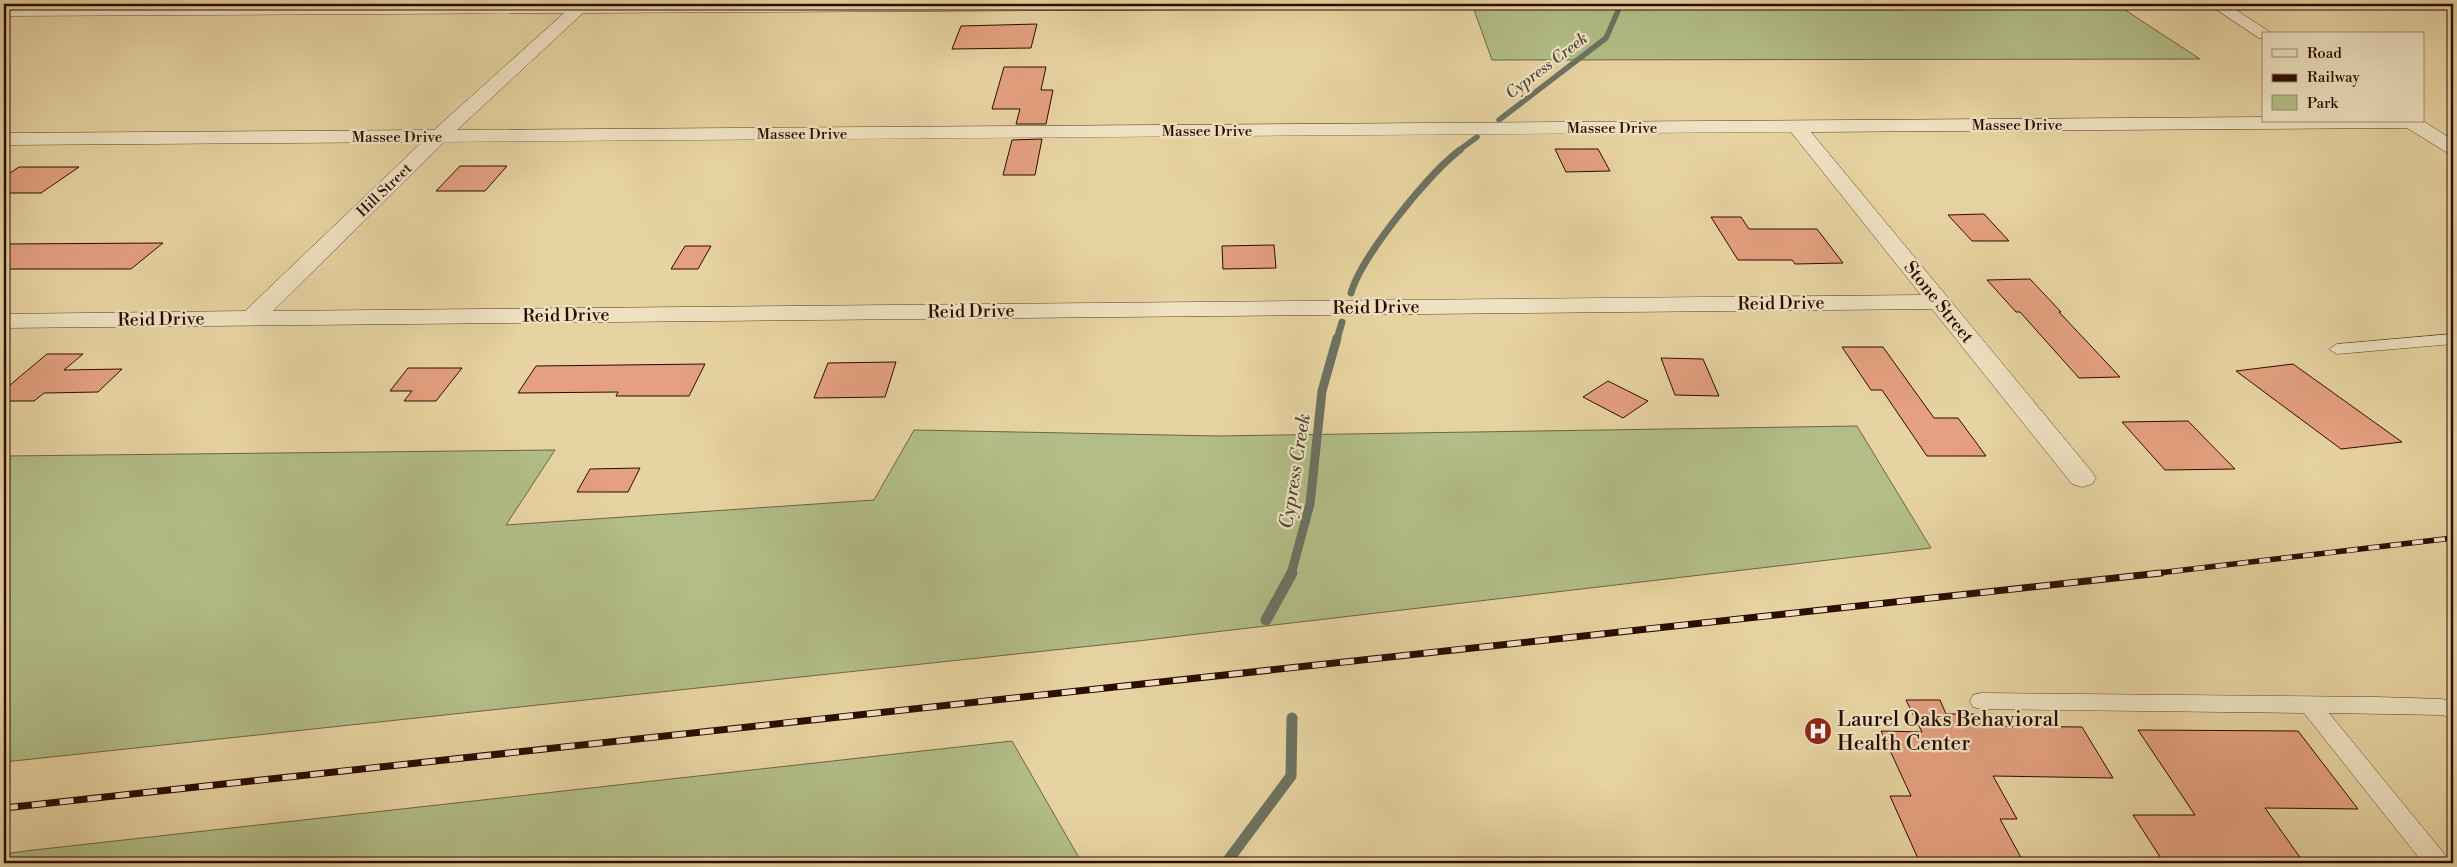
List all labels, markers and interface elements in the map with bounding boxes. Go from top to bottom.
water label: Cypress Creek [1501,28,1592,103]
legend [2262,32,2424,122]
text: Road [2307,44,2342,63]
text: Railway [2307,68,2361,87]
text: Park [2307,94,2339,113]
street label: Massee Drive [1972,116,2062,135]
street label: Massee Drive [1567,119,1657,138]
street label: Massee Drive [1162,122,1252,141]
street label: Massee Drive [757,125,847,144]
street label: Massee Drive [352,128,442,147]
street label: Hill Street [353,159,416,221]
street label: Stone Street [1899,257,1979,349]
street label: Reid Drive [1737,291,1825,316]
street label: Reid Drive [1332,295,1420,320]
street label: Reid Drive [927,299,1015,324]
street label: Reid Drive [522,303,610,328]
street label: Reid Drive [117,307,205,332]
water label: Cypress Creek [1274,412,1316,530]
place label: Laurel Oaks Behavioral Health Center [1837,707,2059,757]
hospital icon: Laurel Oaks Behavioral Health Center [1803,716,1833,746]

